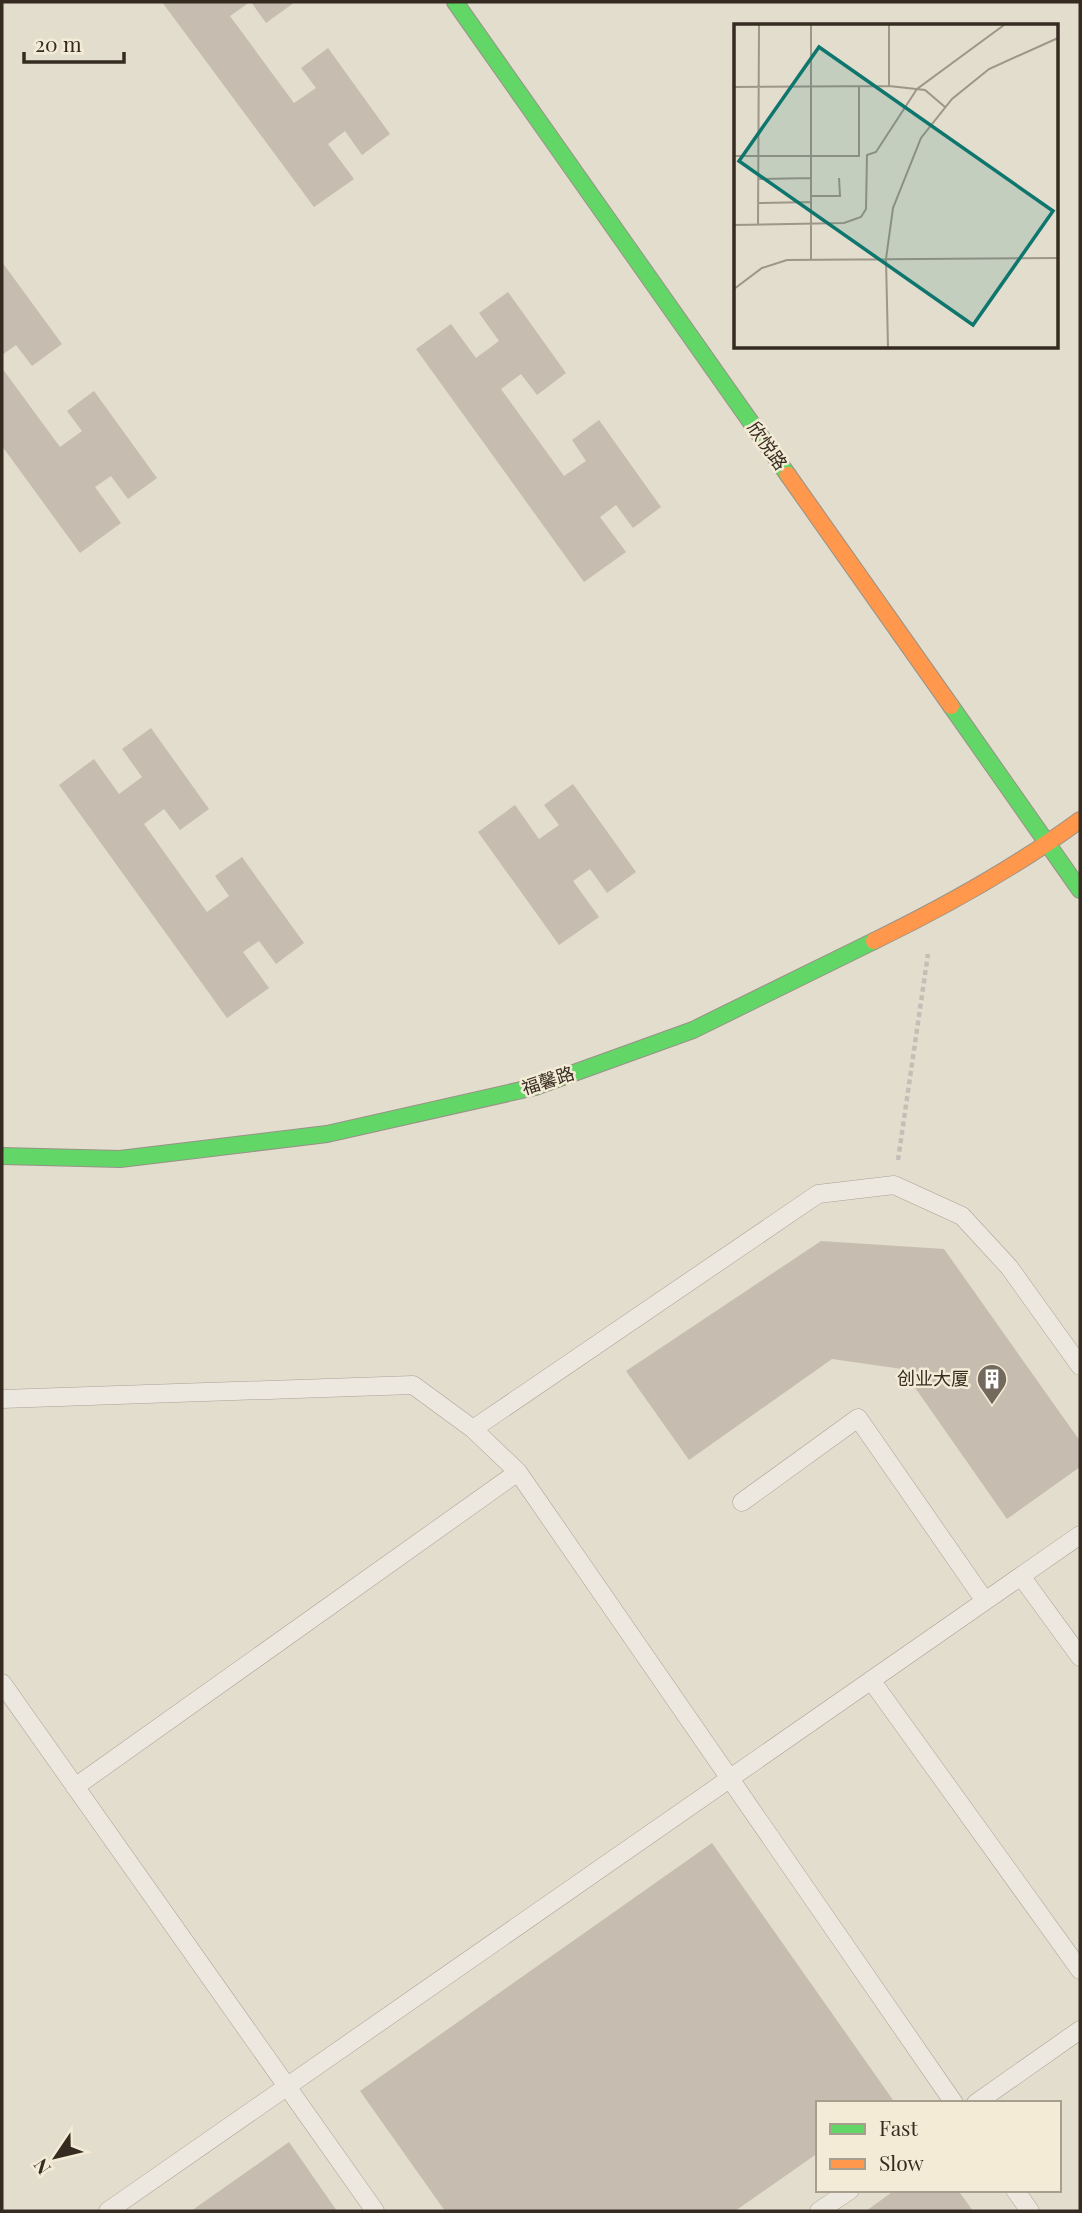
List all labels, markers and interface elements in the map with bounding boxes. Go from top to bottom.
scale bar [24,21,124,65]
inset map [734,24,1058,348]
text: 20 m [35,29,82,57]
street label: 欣悦路 [743,416,793,474]
street label: 福馨路 [518,1060,577,1100]
building icon: 创业大厦 [975,1362,1009,1406]
place label: 创业大厦 [897,1366,969,1390]
legend [816,2101,1061,2192]
text: Fast [879,2113,918,2141]
north arrow [21,2122,91,2192]
text: Slow [879,2148,924,2176]
text: N [27,2154,56,2180]

